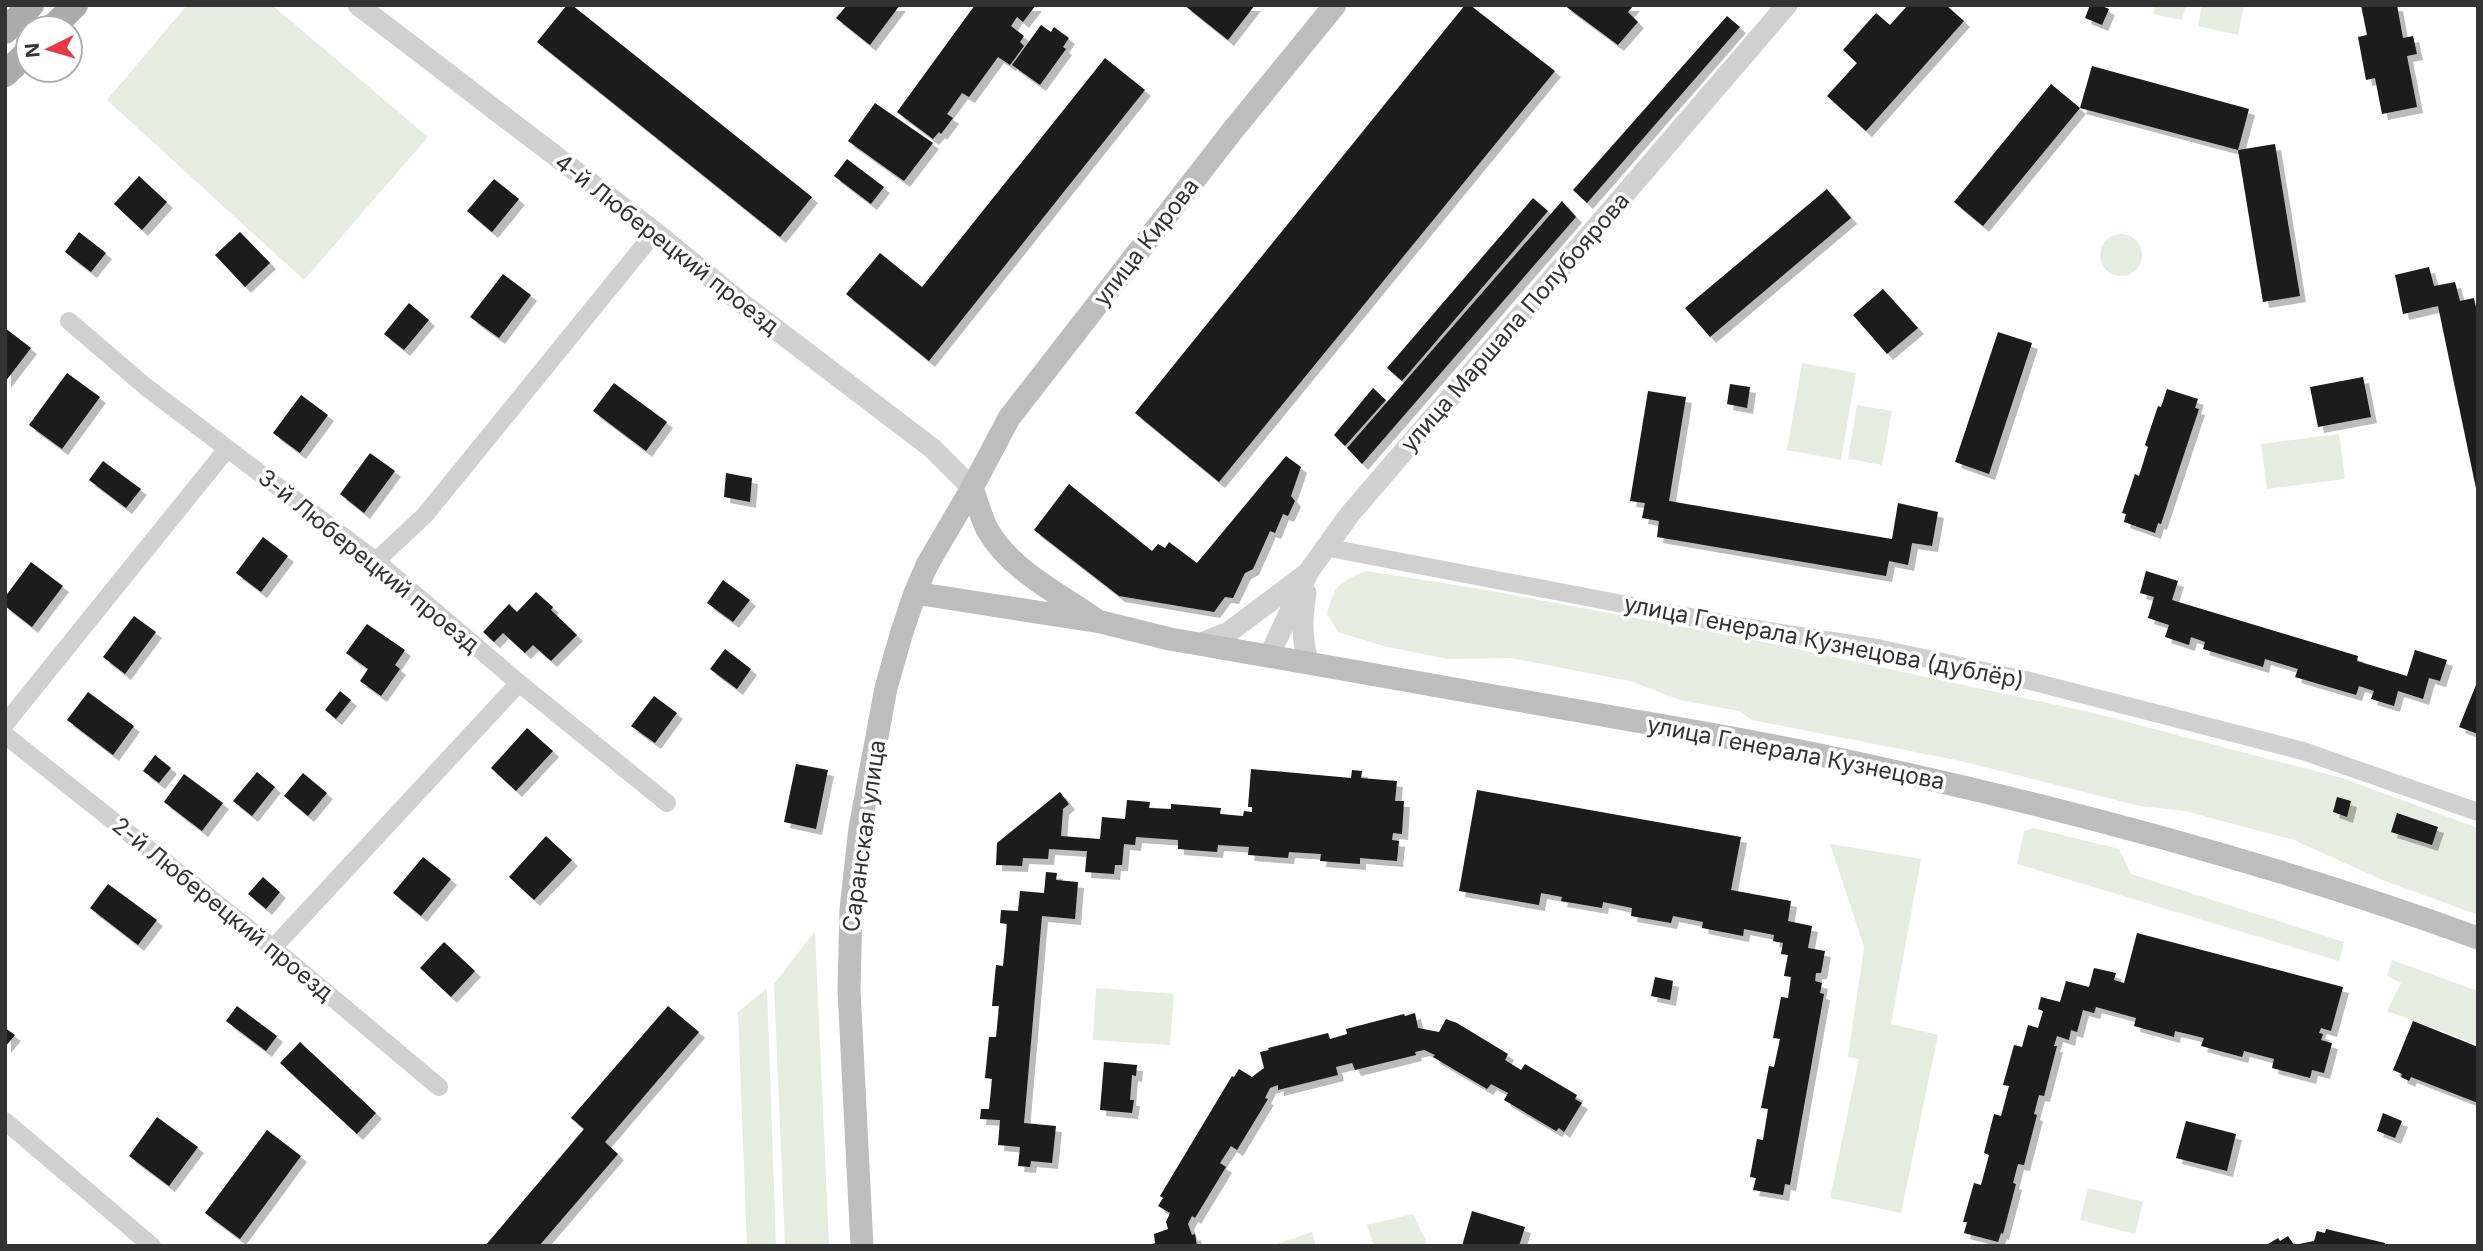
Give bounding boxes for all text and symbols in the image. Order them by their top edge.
north arrow [14,14,84,84]
text: N [20,42,45,59]
street label: 4-й Люберецкий проезд [549,148,785,340]
street label: улица Кирова [1087,172,1205,312]
street label: улица Маршала Полубоярова [1395,187,1635,457]
street label: 3-й Люберецкий проезд [253,463,485,659]
street label: улица Генерала Кузнецова (дублёр) [1621,589,2027,695]
street label: улица Генерала Кузнецова [1645,710,1947,796]
street label: Саранская улица [837,738,891,934]
street label: 2-й Люберецкий проезд [107,811,339,1007]

